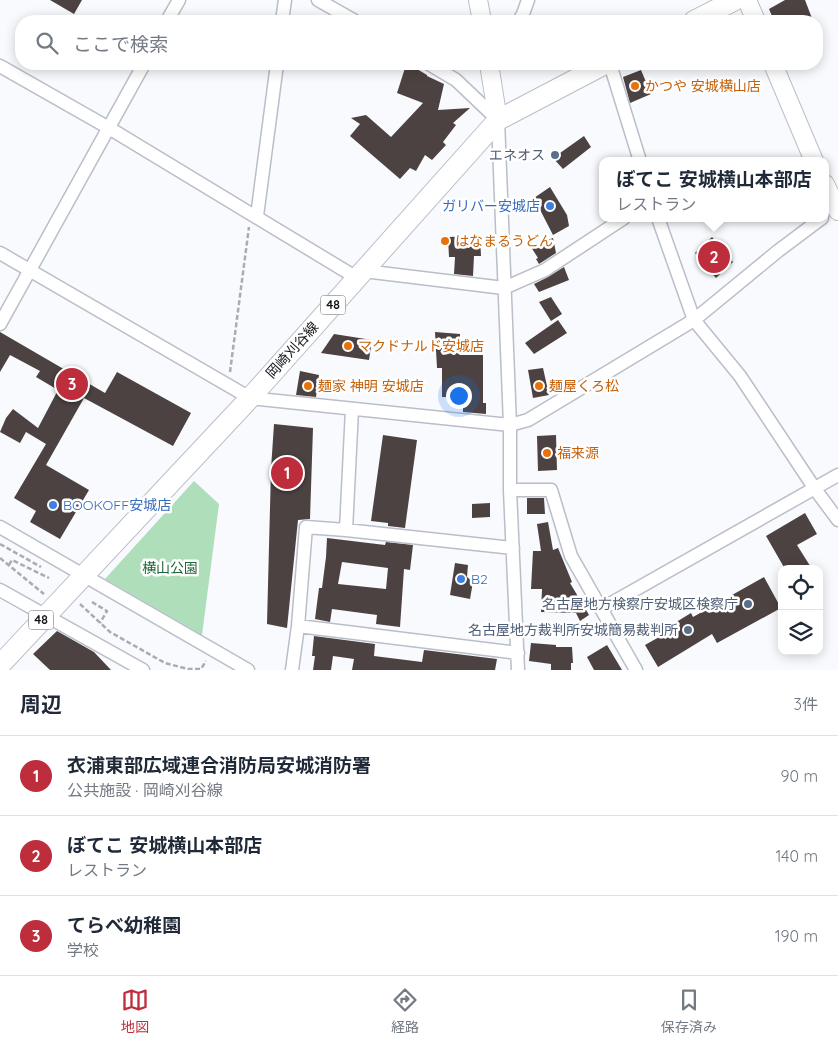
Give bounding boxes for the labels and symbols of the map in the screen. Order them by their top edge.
place label: かつや 安城横山店 [645,77,761,95]
marker: かつや 安城横山店 [629,80,641,92]
place label: エネオス [489,146,545,164]
marker: エネオス [549,149,561,161]
place label: ガリバー安城店 [442,197,540,215]
marker: ガリバー安城店 [544,200,556,212]
place label: はなまるうどん [455,232,553,250]
marker: はなまるうどん [439,235,451,247]
pin: 2 [698,238,730,276]
road number: 48 [320,296,346,314]
street label: 岡崎刈谷線 [262,318,322,382]
place label: マクドナルド安城店 [358,337,484,355]
marker: マクドナルド安城店 [342,340,354,352]
pin: 3 [56,365,88,403]
place label: 麺家 神明 安城店 [318,377,424,395]
place label: 麺屋くろ松 [549,377,619,395]
marker: 麺家 神明 安城店 [302,380,314,392]
marker: 麺屋くろ松 [533,380,545,392]
your location [446,383,472,409]
place label: 福来源 [557,444,599,462]
marker: 福来源 [541,447,553,459]
pin: 1 [271,454,303,492]
place label: BOOKOFF安城店 [63,496,171,514]
marker: BOOKOFF安城店 [47,499,59,511]
park label: 横山公園 [142,559,198,577]
place label: B2 [471,570,488,588]
marker: B2 [455,573,467,585]
place label: 名古屋地方検察庁安城区検察庁 [542,595,738,613]
marker: 名古屋地方検察庁安城区検察庁 [742,598,754,610]
road number: 48 [28,610,54,630]
place label: 名古屋地方裁判所安城簡易裁判所 [468,621,678,639]
marker: 名古屋地方裁判所安城簡易裁判所 [682,624,694,636]

